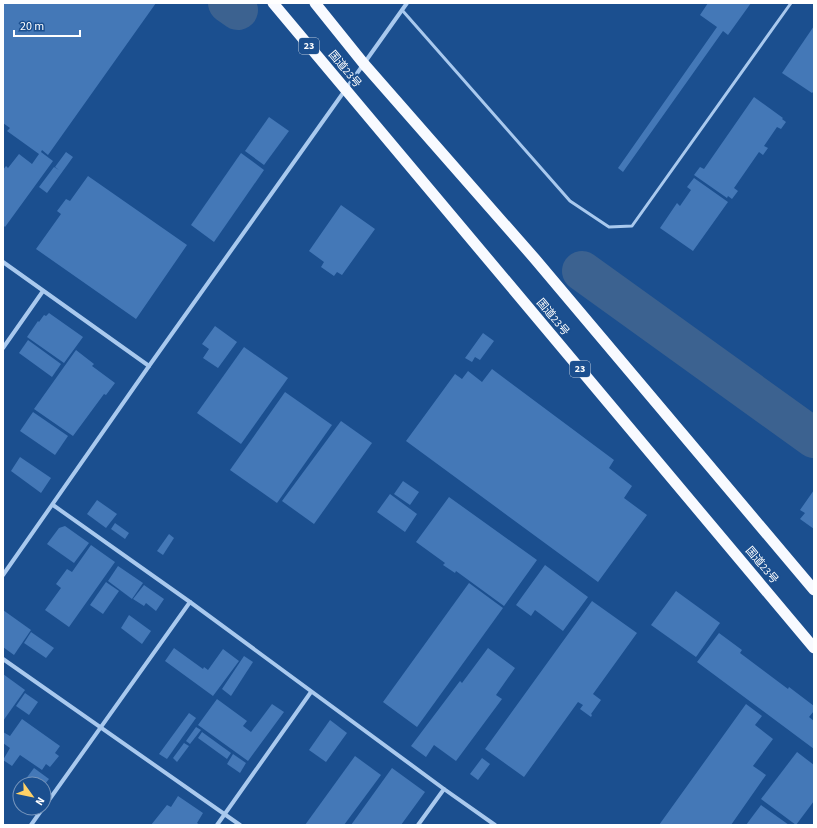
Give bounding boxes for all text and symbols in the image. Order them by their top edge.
scale bar [14,12,80,38]
text: 20 m [20,18,44,35]
road number: 23 [299,38,319,54]
street label: 国道23号 [325,47,365,91]
street label: 国道23号 [533,295,573,339]
road number: 23 [570,361,590,377]
street label: 国道23号 [742,543,782,587]
north arrow [12,776,52,816]
text: N [32,794,48,808]

